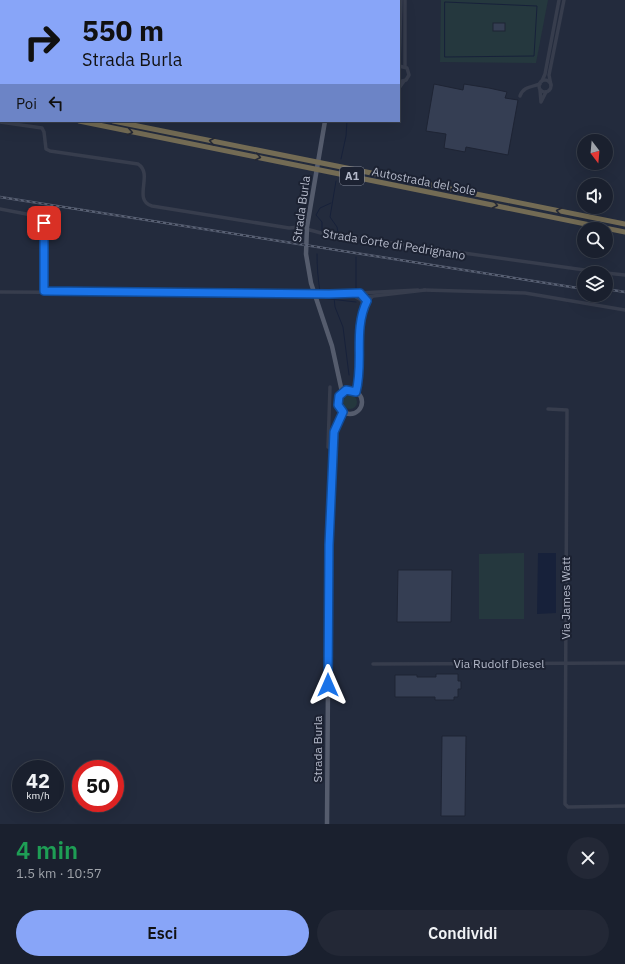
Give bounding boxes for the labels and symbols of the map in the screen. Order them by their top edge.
one-way arrow [127,127,134,135]
north arrow [577,134,613,170]
one-way arrow [209,137,215,146]
one-way arrow [255,153,261,161]
street label: Autostrada del Sole [371,164,478,199]
road number: A1 [340,167,364,185]
street label: Strada Burla [289,174,313,243]
one-way arrow [492,201,498,209]
pin [27,206,61,240]
one-way arrow [556,207,562,216]
street label: Strada Corte di Pedrignano [322,225,467,263]
street label: Via James Watt [558,556,573,640]
street label: Via Rudolf Diesel [453,656,545,671]
position arrow [307,664,349,706]
street label: Strada Burla [310,715,325,782]
speed limit sign: 50 [72,760,124,812]

